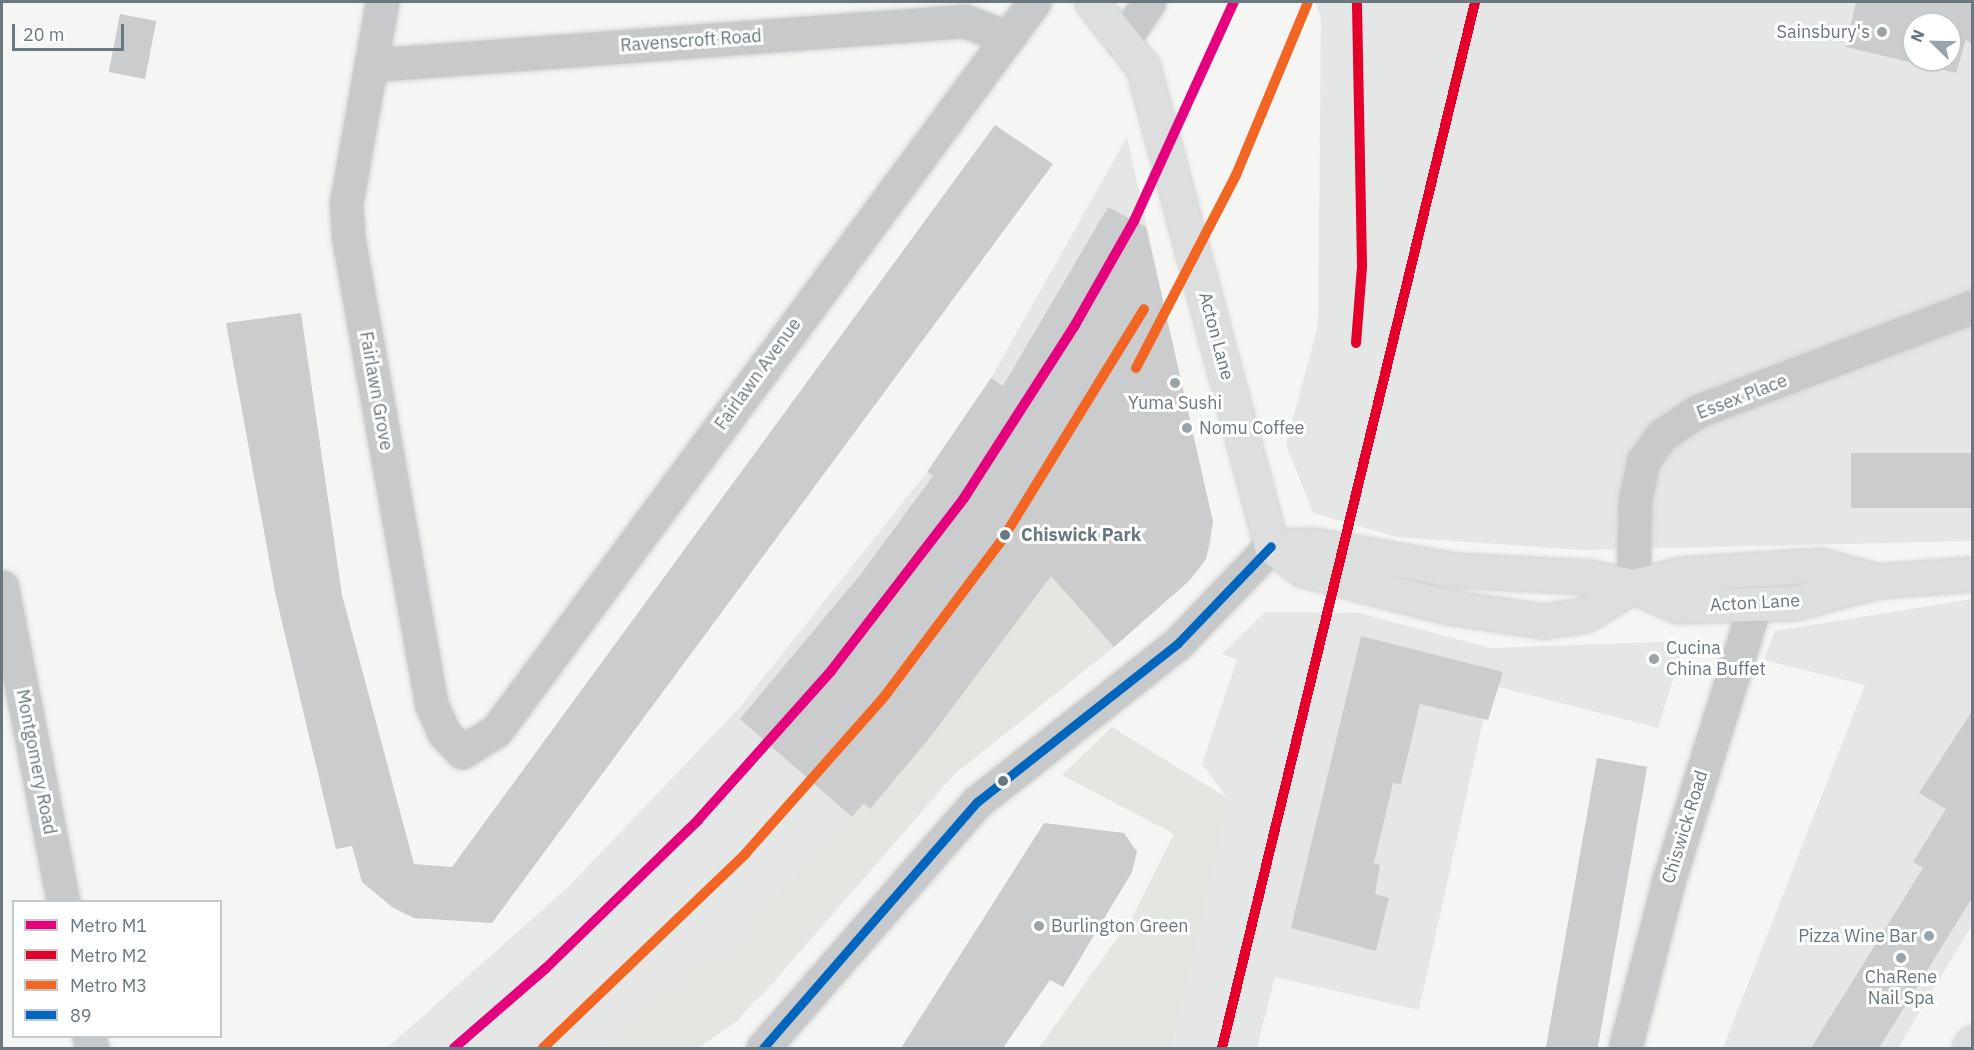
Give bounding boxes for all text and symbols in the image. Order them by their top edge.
scale bar [15,12,128,50]
north arrow [1902,12,1962,72]
place label: Sainsbury's [1777,21,1870,43]
text: 20 m [23,23,65,46]
street label: Ravenscroft Road [620,25,762,57]
marker: Sainsbury's [1875,25,1889,39]
text: N [1906,27,1929,45]
street label: Acton Lane [1194,290,1238,382]
street label: Fairlawn Avenue [710,314,806,434]
street label: Fairlawn Grove [355,330,397,452]
street label: Essex Place [1694,370,1790,424]
marker: Yuma Sushi [1168,376,1182,390]
place label: Yuma Sushi [1128,392,1222,414]
place label: Nomu Coffee [1199,417,1304,439]
marker: Nomu Coffee [1180,421,1194,435]
marker: Chiswick Park [994,524,1016,546]
place label: Chiswick Park [1021,524,1141,546]
street label: Acton Lane [1709,590,1801,616]
place label: Cucina China Buffet [1666,638,1766,680]
marker: Cucina China Buffet [1647,652,1661,666]
street label: Montgomery Road [11,688,61,836]
street label: Chiswick Road [1658,768,1712,886]
unlabelled marker [997,775,1009,787]
legend [12,900,222,1038]
text: Metro M1 [70,914,147,937]
place label: Burlington Green [1051,915,1189,937]
marker: Burlington Green [1032,919,1046,933]
place label: Pizza Wine Bar [1798,925,1917,947]
marker: Pizza Wine Bar [1922,929,1936,943]
text: Metro M2 [70,944,147,967]
marker: ChaRene Nail Spa [1894,951,1908,965]
place label: ChaRene Nail Spa [1865,967,1937,1010]
text: Metro M3 [70,974,147,997]
text: 89 [70,1004,92,1027]

